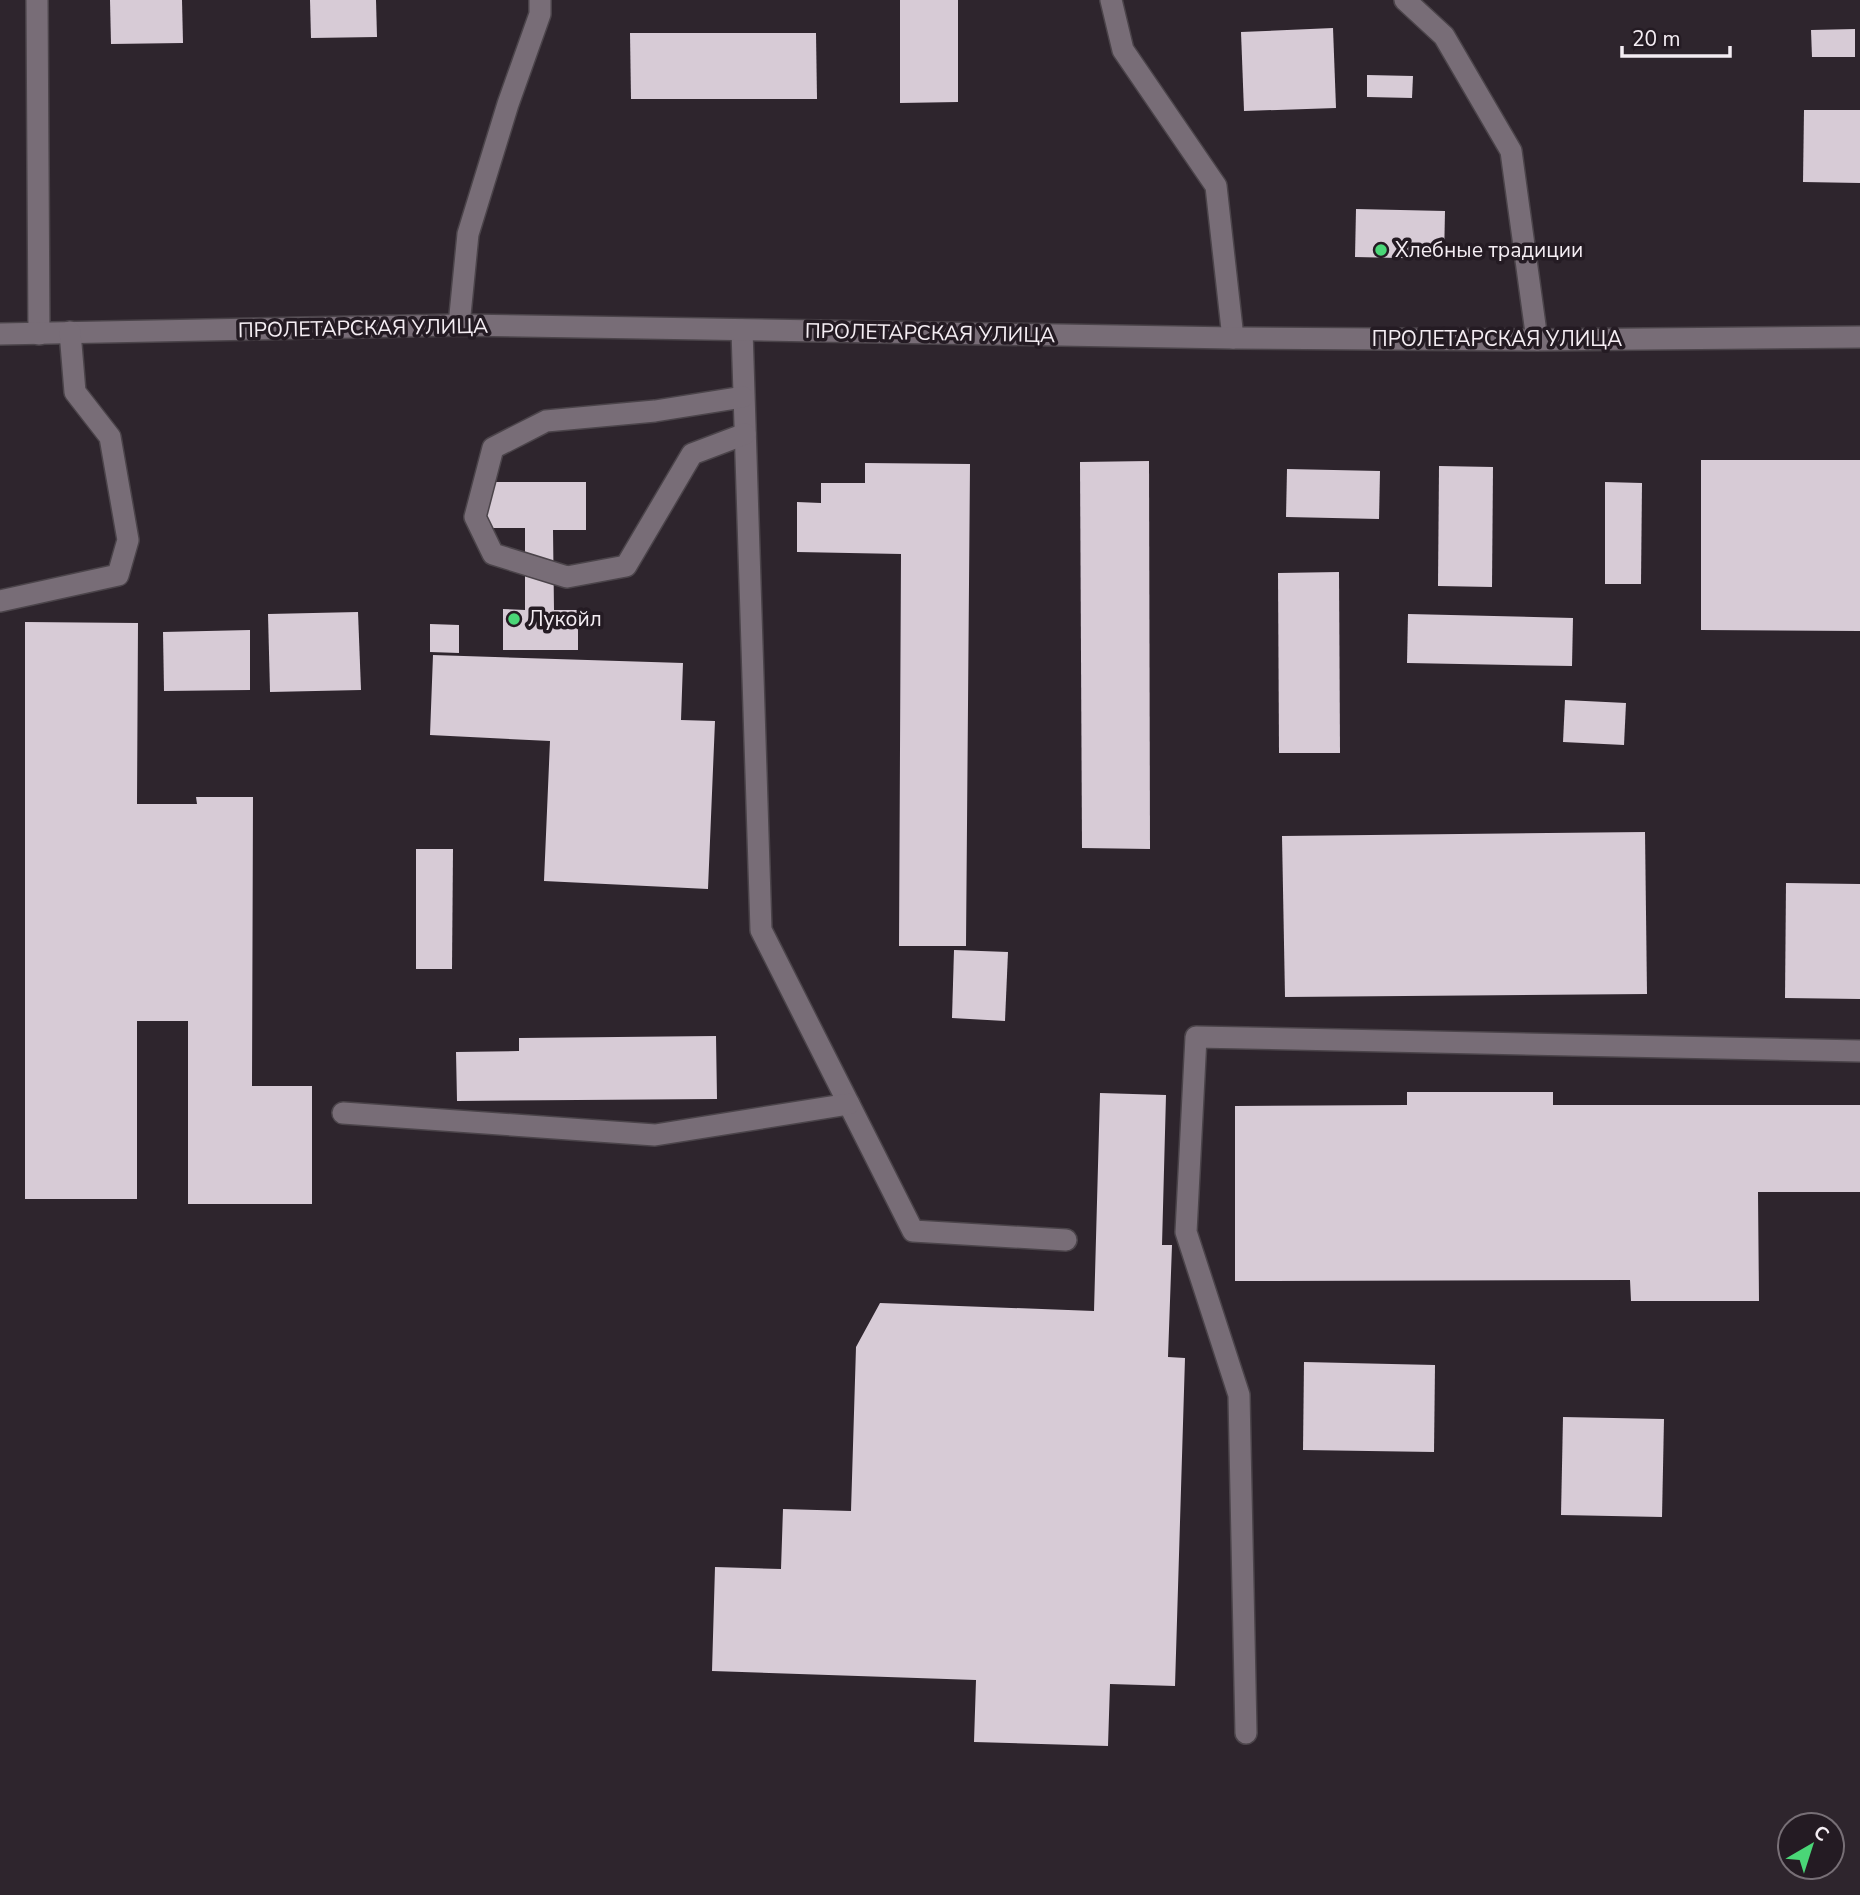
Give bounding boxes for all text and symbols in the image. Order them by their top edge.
scale bar [1622,14,1730,58]
text: 20 m [1632,25,1681,53]
place label: Хлебные традиции [1395,236,1583,264]
marker: Хлебные традиции [1373,242,1389,258]
street label: ПРОЛЕТАРСКАЯ УЛИЦА [238,312,488,344]
street label: ПРОЛЕТАРСКАЯ УЛИЦА [805,317,1055,349]
street label: ПРОЛЕТАРСКАЯ УЛИЦА [1372,325,1622,353]
place label: Лукойл [528,605,602,633]
marker: Лукойл [506,611,522,627]
north arrow [1776,1811,1846,1881]
text: С [1808,1819,1834,1848]

